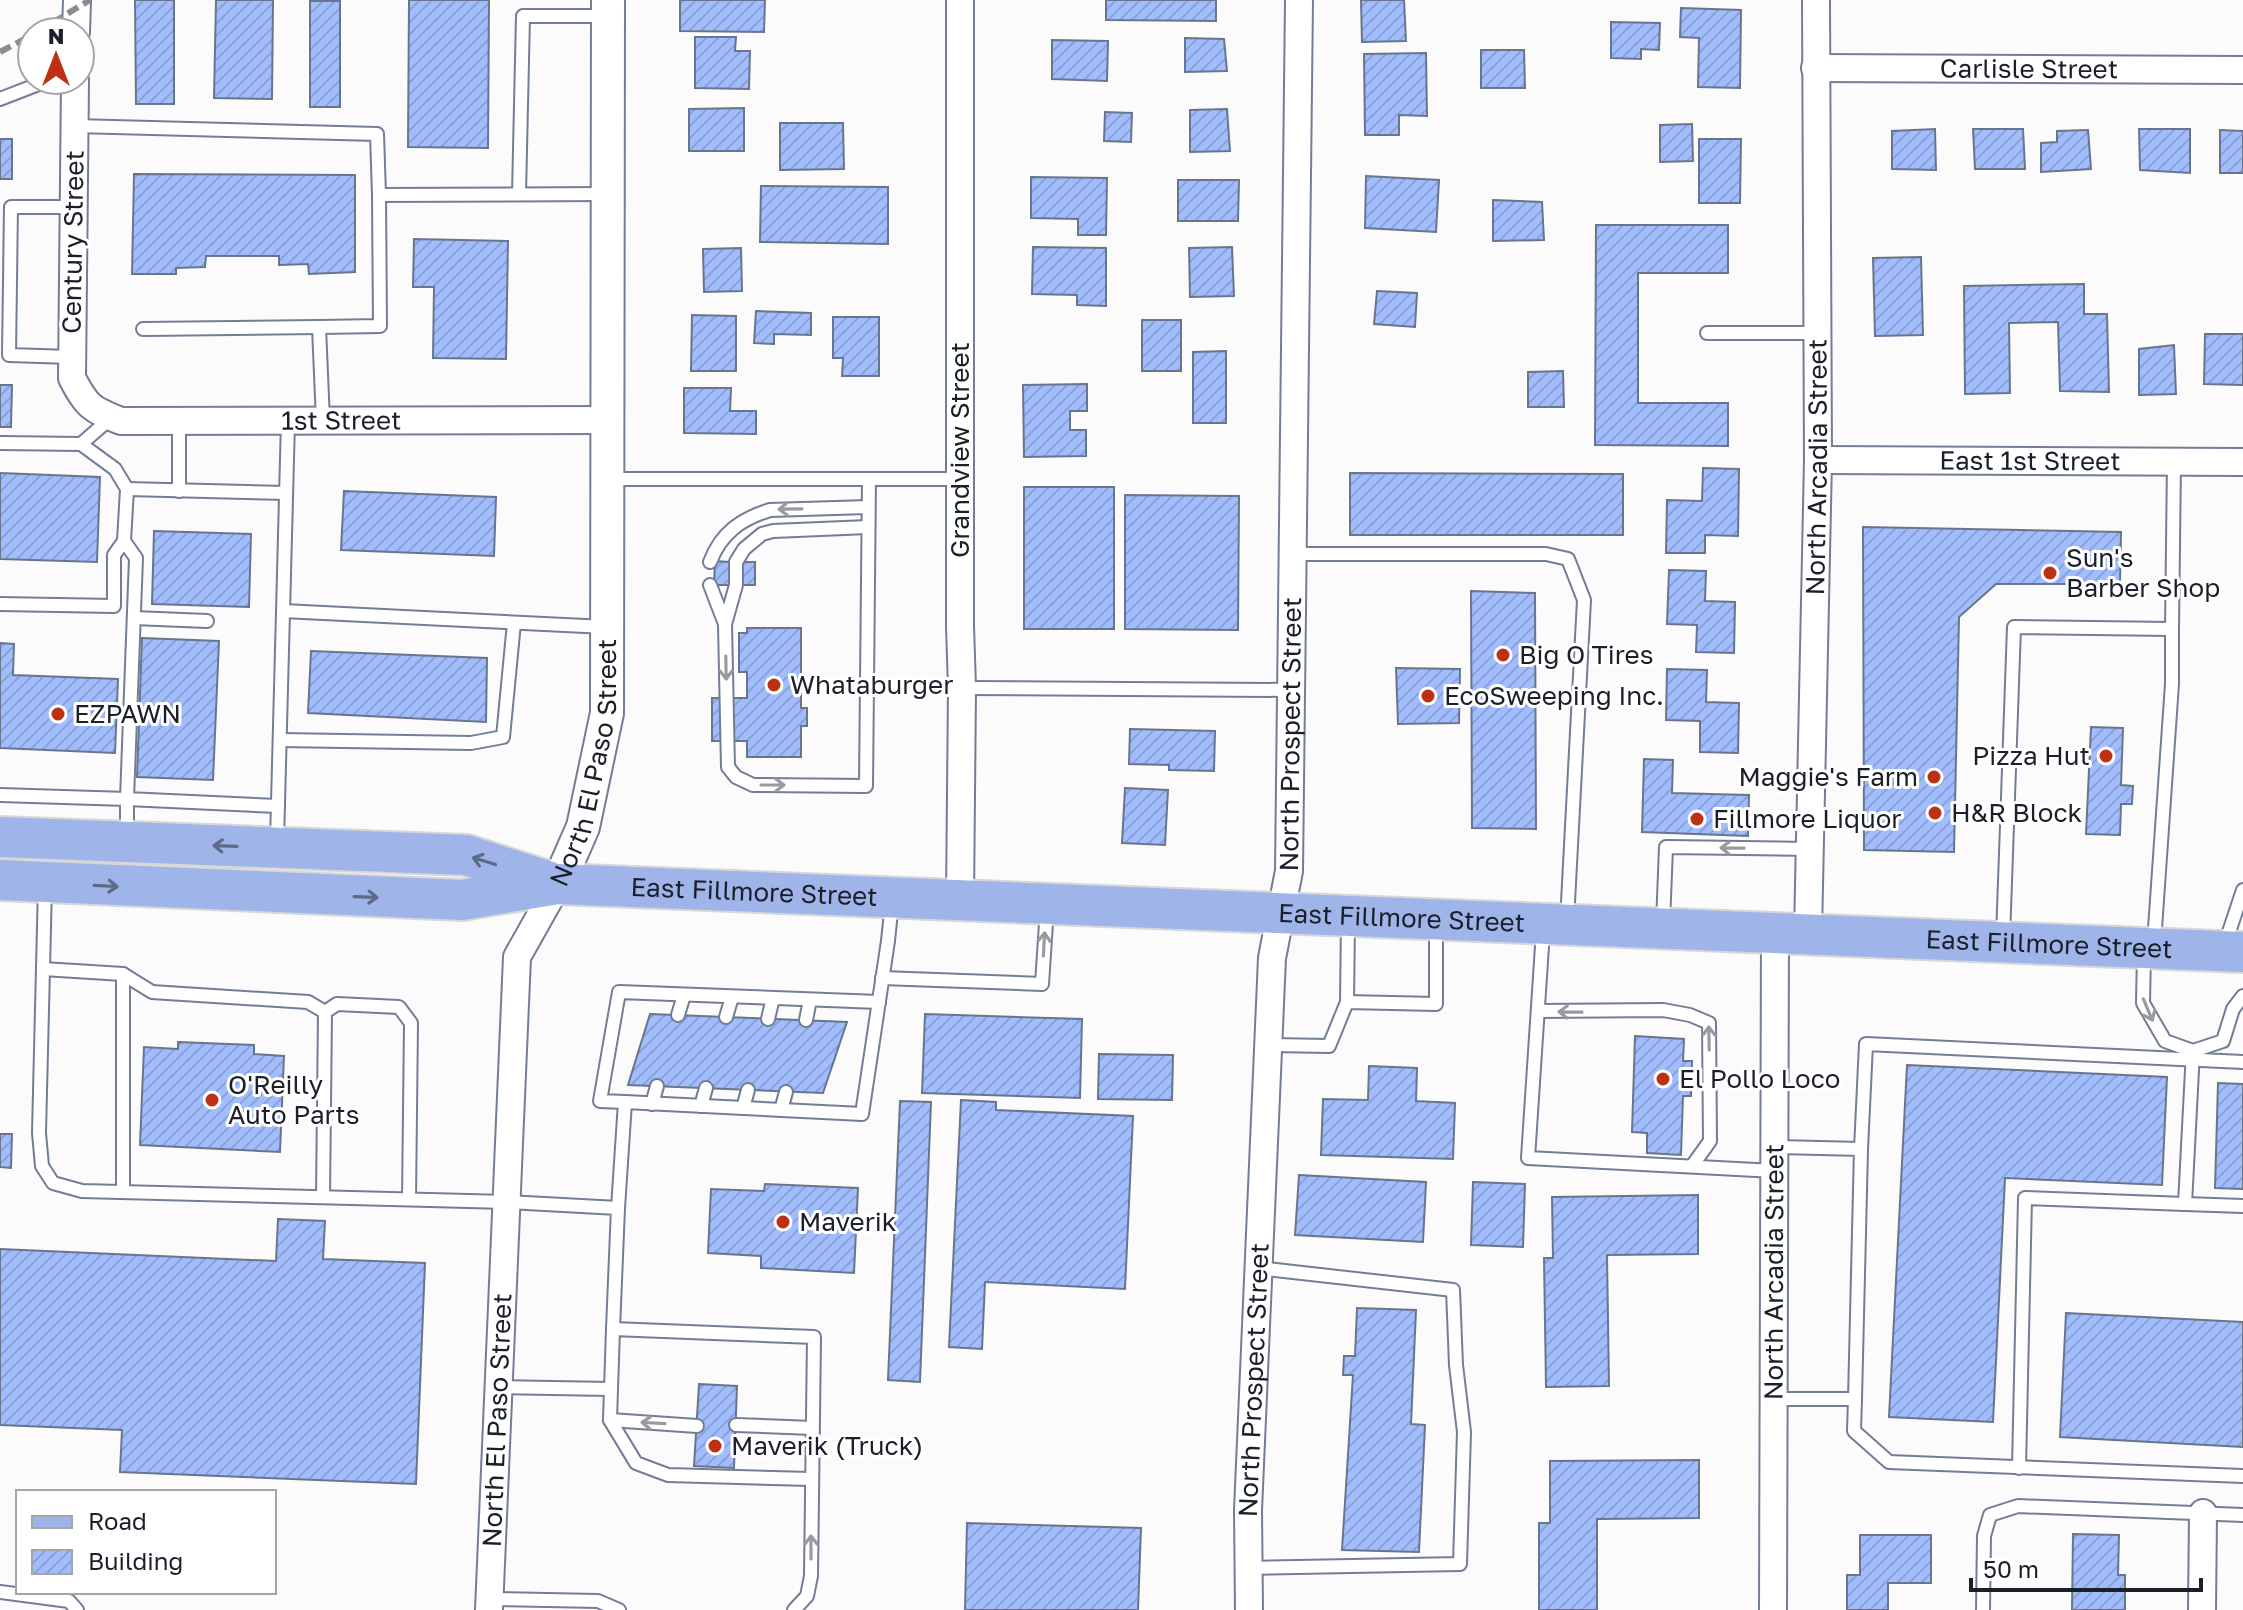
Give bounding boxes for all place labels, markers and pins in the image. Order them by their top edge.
place label: Sun's Barber Shop [2066,542,2220,603]
marker: Sun's Barber Shop [2041,564,2059,582]
place label: Big O Tires [1519,639,1653,670]
marker: Big O Tires [1494,646,1512,664]
place label: Whataburger [790,669,953,700]
marker: Whataburger [765,676,783,694]
place label: EcoSweeping Inc. [1444,680,1664,711]
marker: EcoSweeping Inc. [1419,687,1437,705]
place label: EZPAWN [74,698,181,729]
marker: EZPAWN [49,705,67,723]
place label: Pizza Hut [1972,740,2090,771]
marker: Pizza Hut [2097,747,2115,765]
place label: Maggie's Farm [1738,761,1918,792]
marker: Maggie's Farm [1925,768,1943,786]
place label: H&R Block [1951,797,2083,828]
place label: Fillmore Liquor [1713,803,1901,834]
marker: H&R Block [1926,804,1944,822]
marker: Fillmore Liquor [1688,810,1706,828]
place label: El Pollo Loco [1679,1063,1840,1094]
place label: O'Reilly Auto Parts [228,1069,359,1130]
marker: El Pollo Loco [1654,1070,1672,1088]
marker: O'Reilly Auto Parts [203,1091,221,1109]
place label: Maverik [799,1206,897,1237]
marker: Maverik [774,1213,792,1231]
place label: Maverik (Truck) [731,1430,923,1461]
marker: Maverik (Truck) [706,1437,724,1455]

